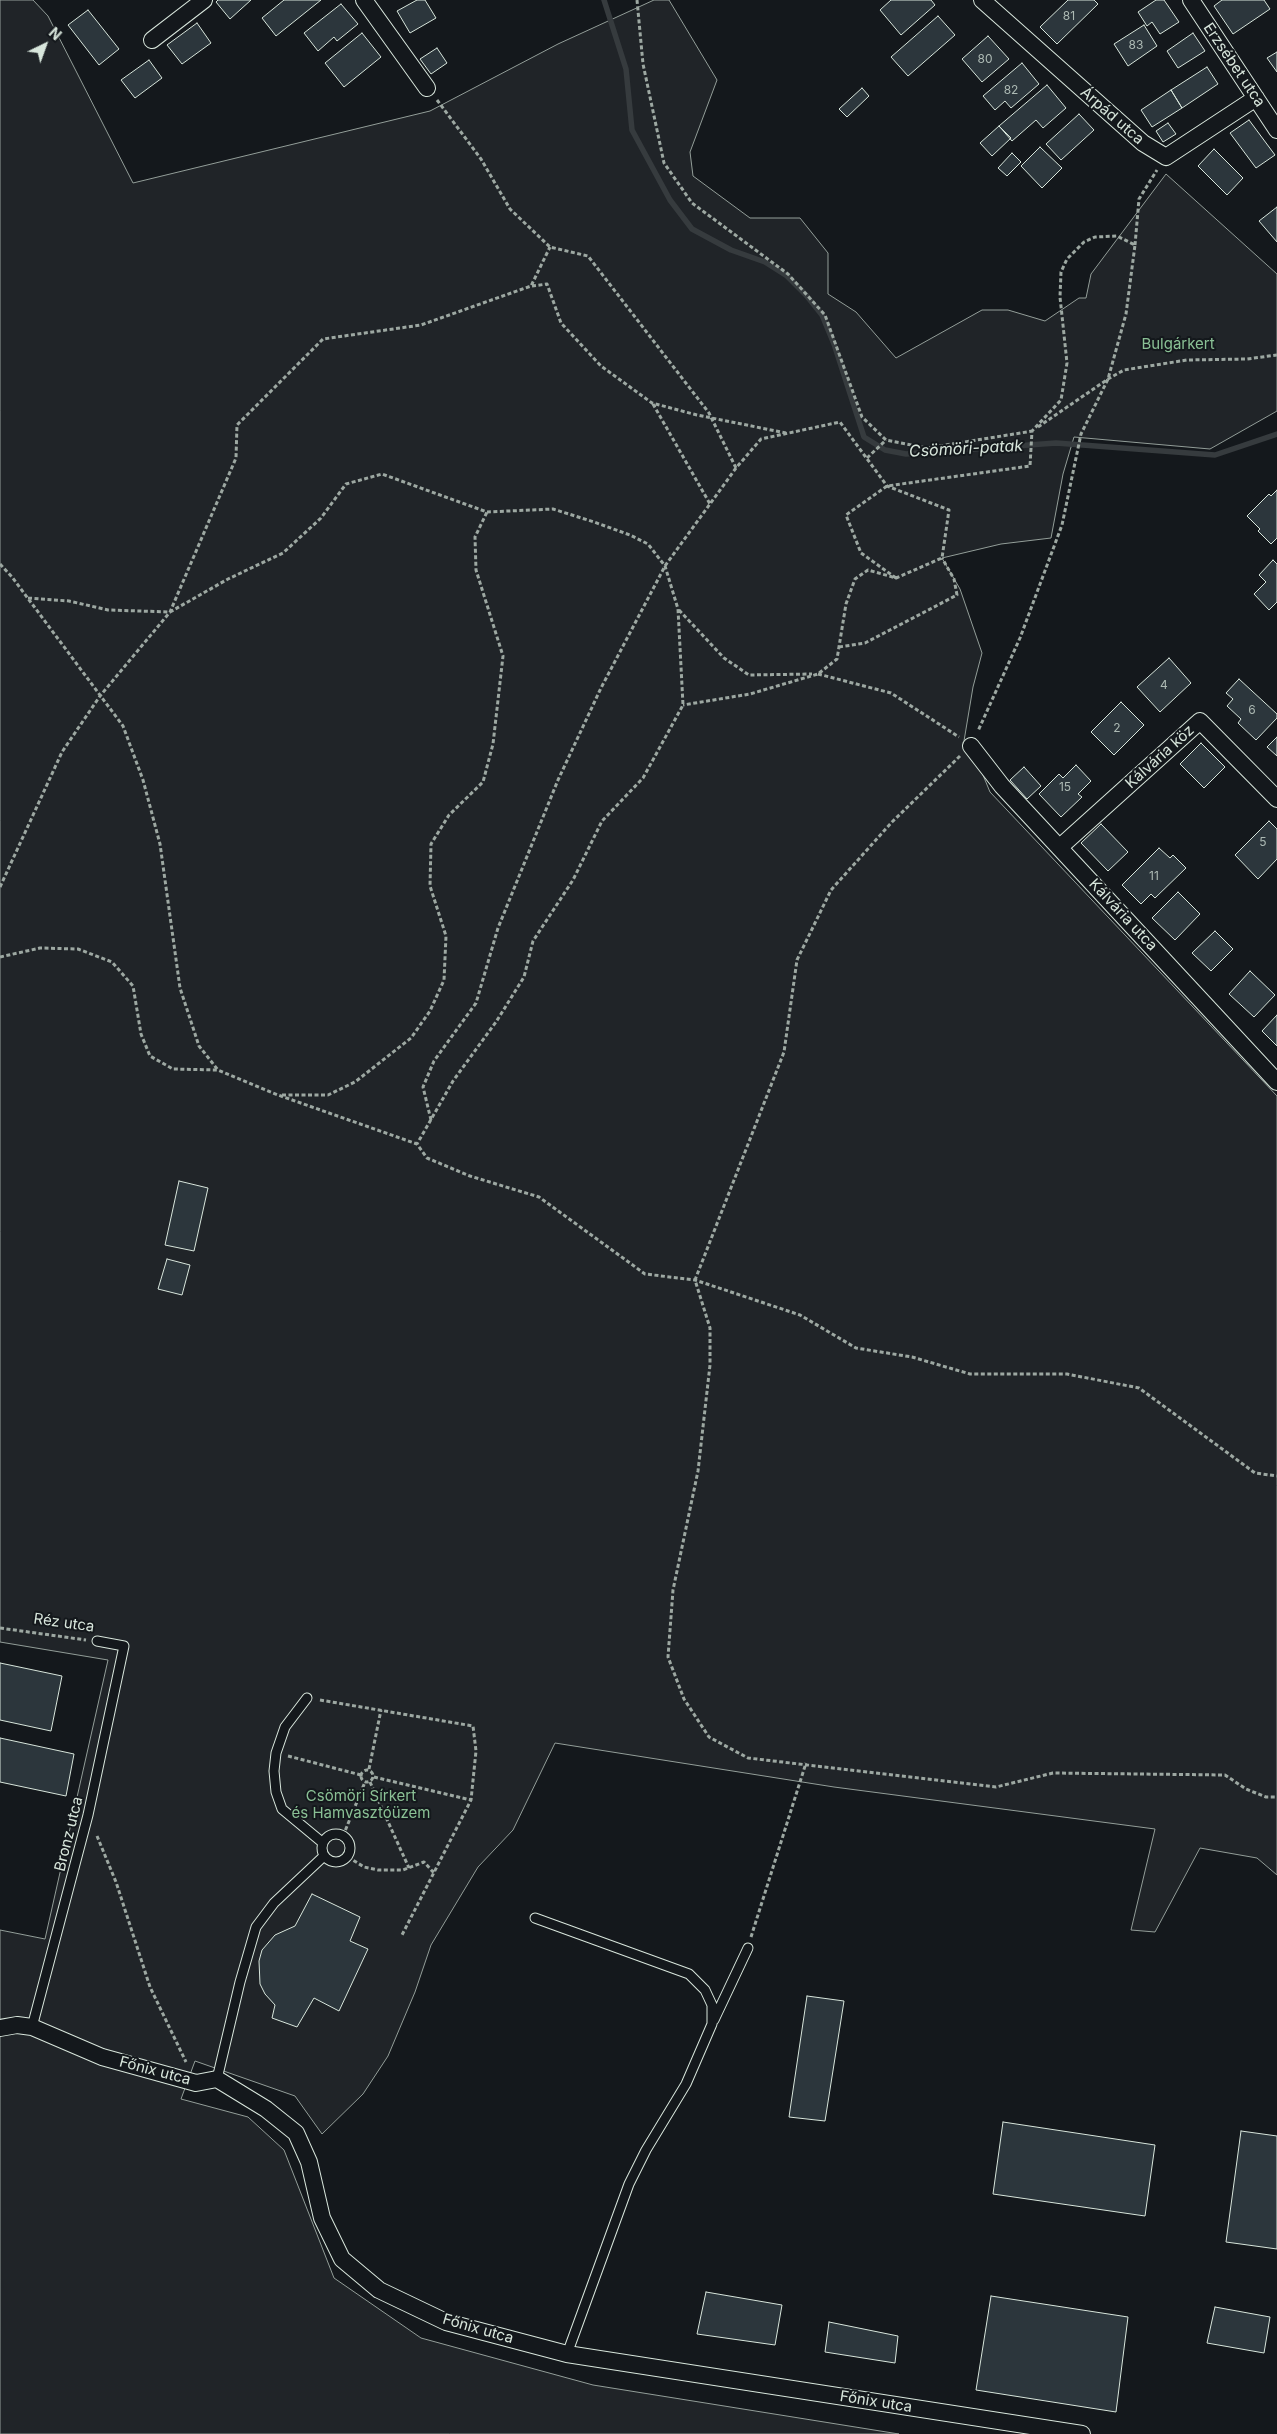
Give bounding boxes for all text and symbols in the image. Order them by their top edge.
house number: 81 [1063,9,1075,23]
north arrow [20,20,70,70]
street label: Erzsébet utca [1199,20,1269,110]
text: N [46,24,65,43]
house number: 83 [1129,38,1143,52]
house number: 80 [978,52,992,66]
house number: 82 [1004,83,1018,97]
street label: Árpád utca [1077,84,1147,148]
park label: Bulgárkert [1141,335,1215,353]
water label: Csömöri-patak [908,436,1024,462]
house number: 4 [1160,678,1168,692]
house number: 6 [1248,703,1256,717]
house number: 2 [1113,721,1121,735]
street label: Kálvária köz [1122,722,1198,792]
house number: 15 [1059,780,1071,794]
house number: 5 [1259,835,1267,849]
house number: 11 [1149,869,1159,883]
street label: Kálvária utca [1085,875,1161,955]
street label: Réz utca [32,1610,96,1636]
park label: Csömöri Sírkert és Hamvasztóüzem [292,1787,430,1822]
street label: Bronz utca [51,1795,87,1873]
street label: Főnix utca [117,2053,193,2089]
street label: Főnix utca [440,2310,516,2348]
street label: Főnix utca [839,2387,913,2417]

